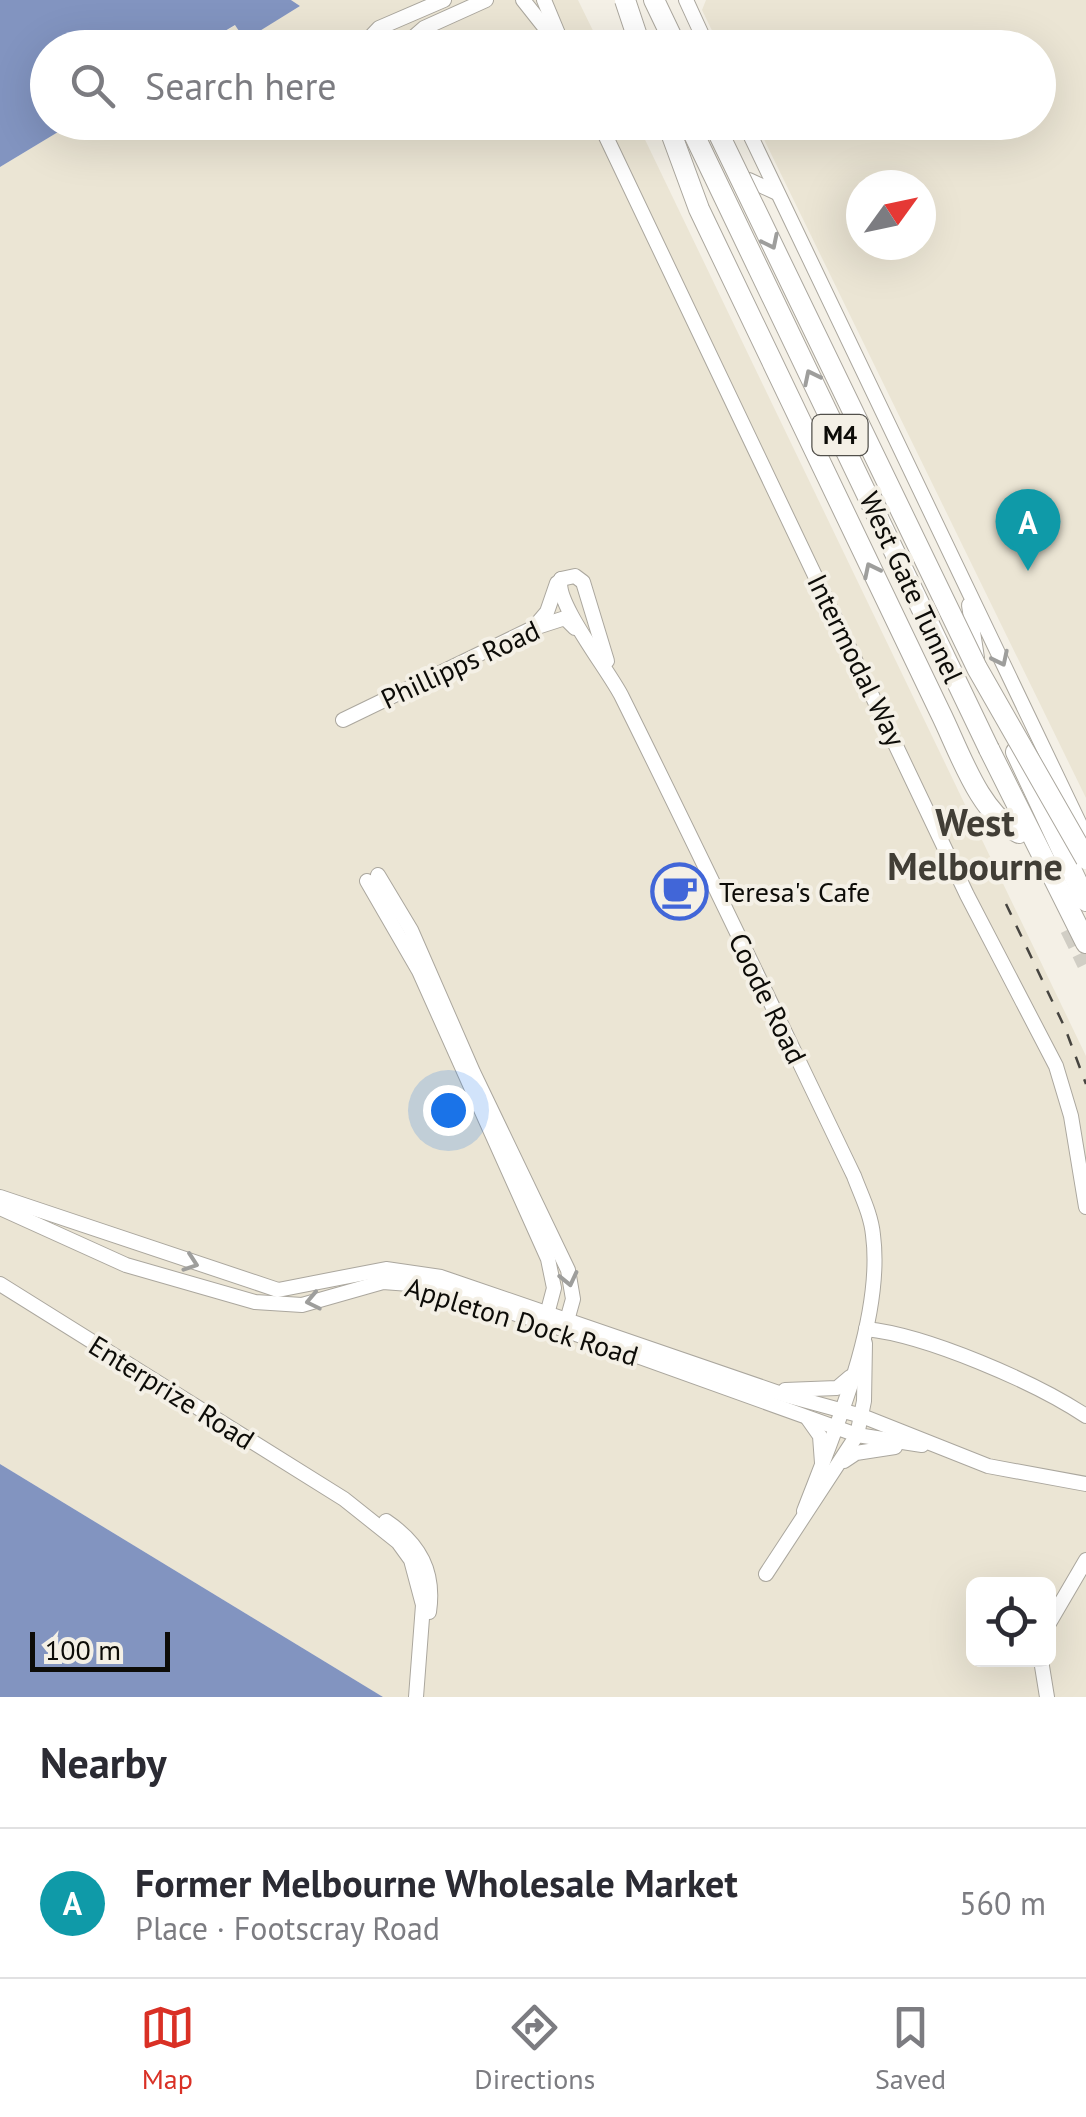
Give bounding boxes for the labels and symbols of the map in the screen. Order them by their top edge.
north arrow [846,170,936,260]
one-way arrow [758,232,778,250]
one-way arrow [804,370,824,388]
road number: M4 [812,415,868,455]
street label: West Gate Tunnel [852,485,972,689]
pin: A [996,488,1060,571]
one-way arrow [863,562,883,580]
street label: Intermodal Way [799,568,915,752]
street label: Phillipps Road [375,611,545,717]
one-way arrow [988,649,1008,667]
district label: West Melbourne [887,797,1063,890]
cafe icon: Teresa's Cafe [650,861,710,921]
place label: Teresa's Cafe [719,873,870,910]
street label: Coode Road [720,926,816,1070]
your location [423,1085,474,1136]
one-way arrow [182,1252,199,1272]
street label: Appleton Dock Road [401,1268,643,1374]
one-way arrow [557,1270,578,1287]
one-way arrow [305,1290,322,1311]
street label: Enterprize Road [82,1326,262,1458]
scale bar [30,1627,170,1672]

